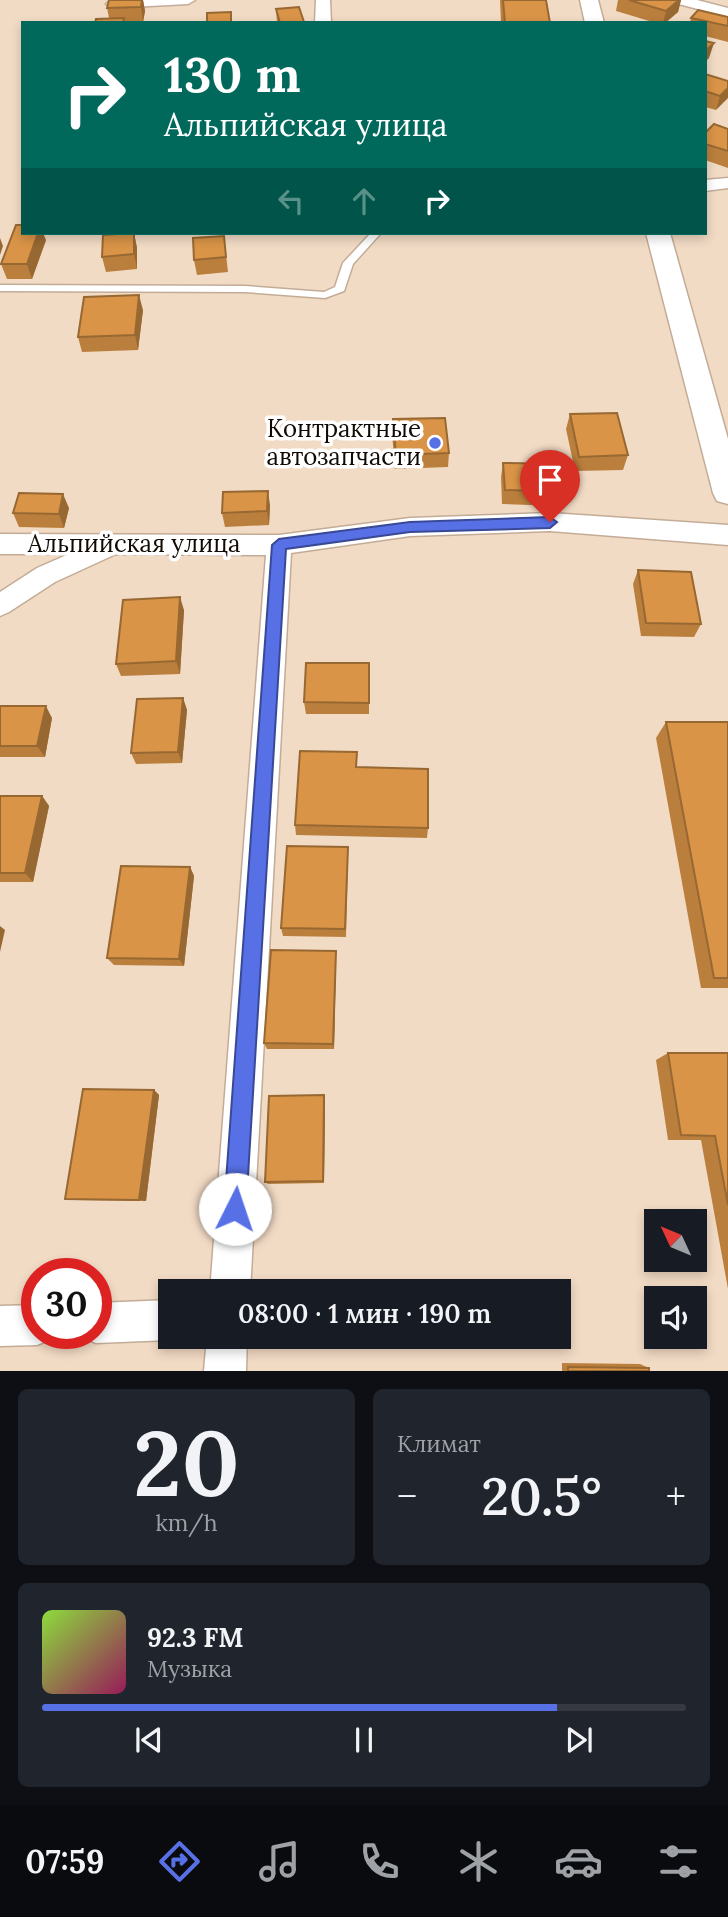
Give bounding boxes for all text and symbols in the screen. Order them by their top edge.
text: 130 m [164,43,300,105]
icon: right [49,49,140,140]
text: Альпийская улица [164,104,448,145]
icon: left [272,182,310,220]
icon: ahead [345,182,383,220]
icon: right [418,182,456,220]
place label: Контрактные автозапчасти [267,413,421,472]
marker: Контрактные автозапчасти [427,435,443,451]
pin [520,450,580,522]
icon: arrive [531,461,569,499]
street label: Альпийская улица [27,528,240,559]
position arrow [198,1172,272,1246]
north arrow [644,1209,707,1272]
map controls [644,1209,707,1349]
speed limit sign: 30 [21,1258,112,1349]
button: sound [644,1286,707,1349]
text: 08:00 · 1 мин · 190 m [238,1297,491,1330]
text: 20 [133,1404,240,1521]
text: Климат [397,1429,481,1458]
text: 20.5° [481,1463,602,1529]
text: − [397,1472,417,1520]
text: + [666,1472,686,1520]
text: km/h [155,1508,218,1537]
text: 92.3 FM [147,1621,243,1654]
text: Музыка [147,1654,232,1683]
icon: previous [130,1721,168,1759]
icon: pause [345,1721,383,1759]
icon: next [560,1721,598,1759]
icon: directions [155,1837,204,1886]
icon: music [255,1837,304,1886]
icon: phone [355,1837,404,1886]
icon: climate [454,1837,503,1886]
icon: car [554,1837,603,1886]
icon: filters [654,1837,703,1886]
text: 07:59 [25,1841,104,1882]

